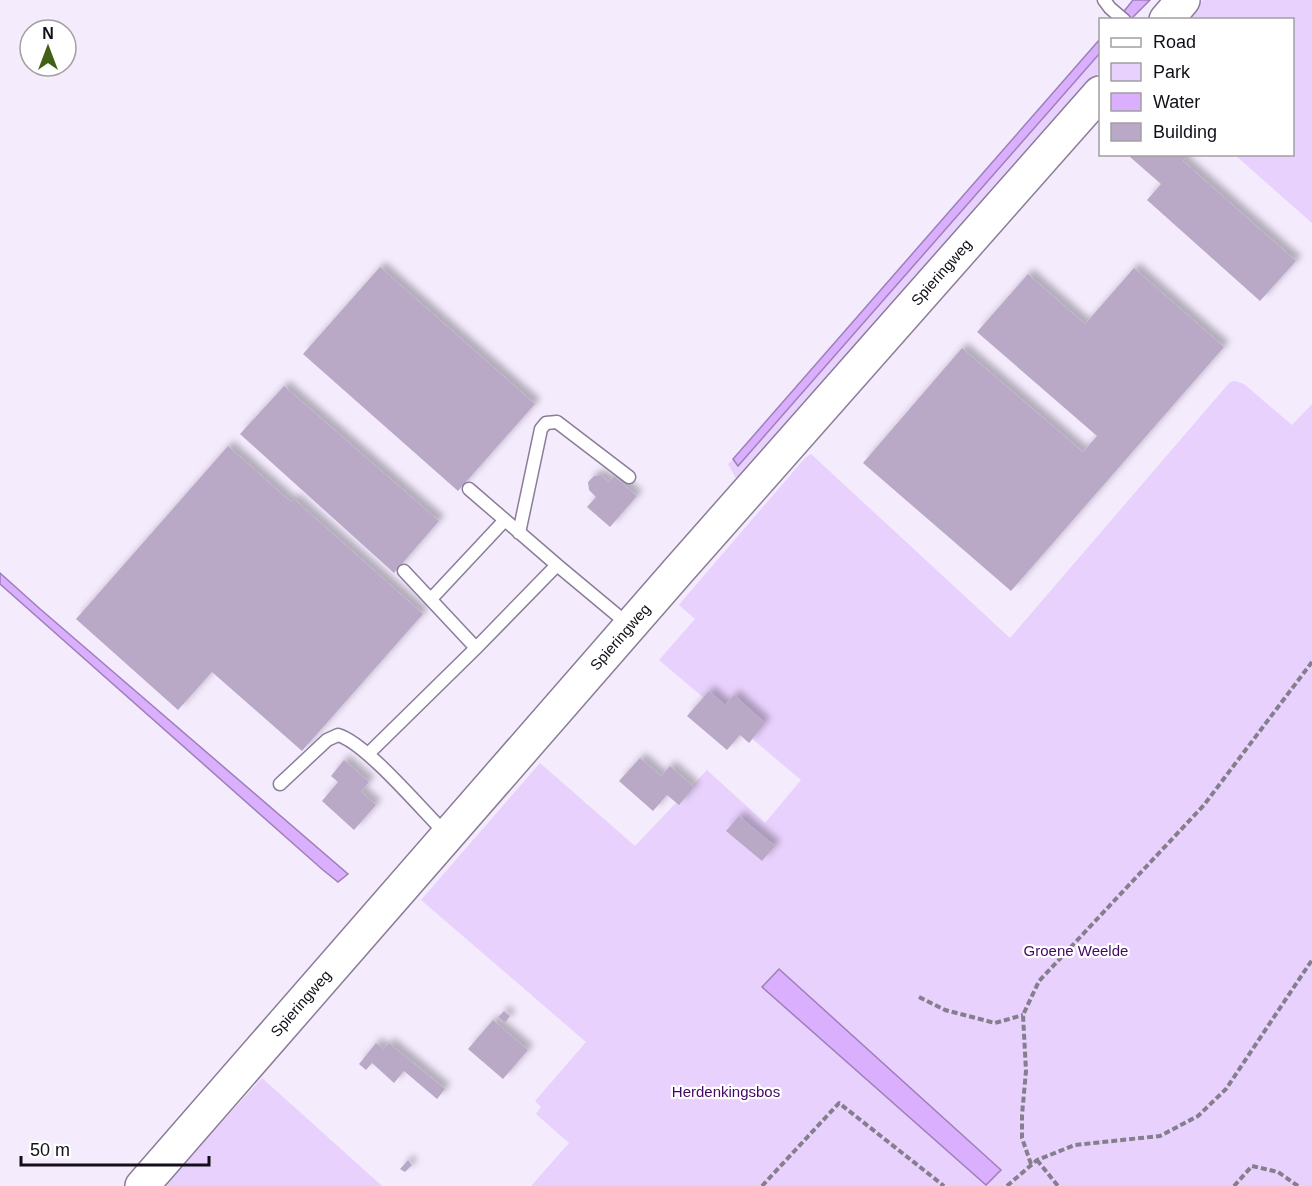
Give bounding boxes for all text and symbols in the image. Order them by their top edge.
north arrow [18,18,78,78]
legend [1099,18,1294,156]
text: N [42,25,54,42]
text: Road [1153,32,1196,52]
text: Park [1153,62,1191,82]
text: Water [1153,92,1200,112]
text: Building [1153,122,1217,142]
street label: Spieringweg [907,236,975,309]
street label: Spieringweg [586,600,653,674]
park label: Groene Weelde [1024,942,1128,959]
street label: Spieringweg [267,967,334,1040]
park label: Herdenkingsbos [672,1083,780,1100]
scale bar [21,1129,208,1167]
text: 50 m [30,1140,70,1160]

